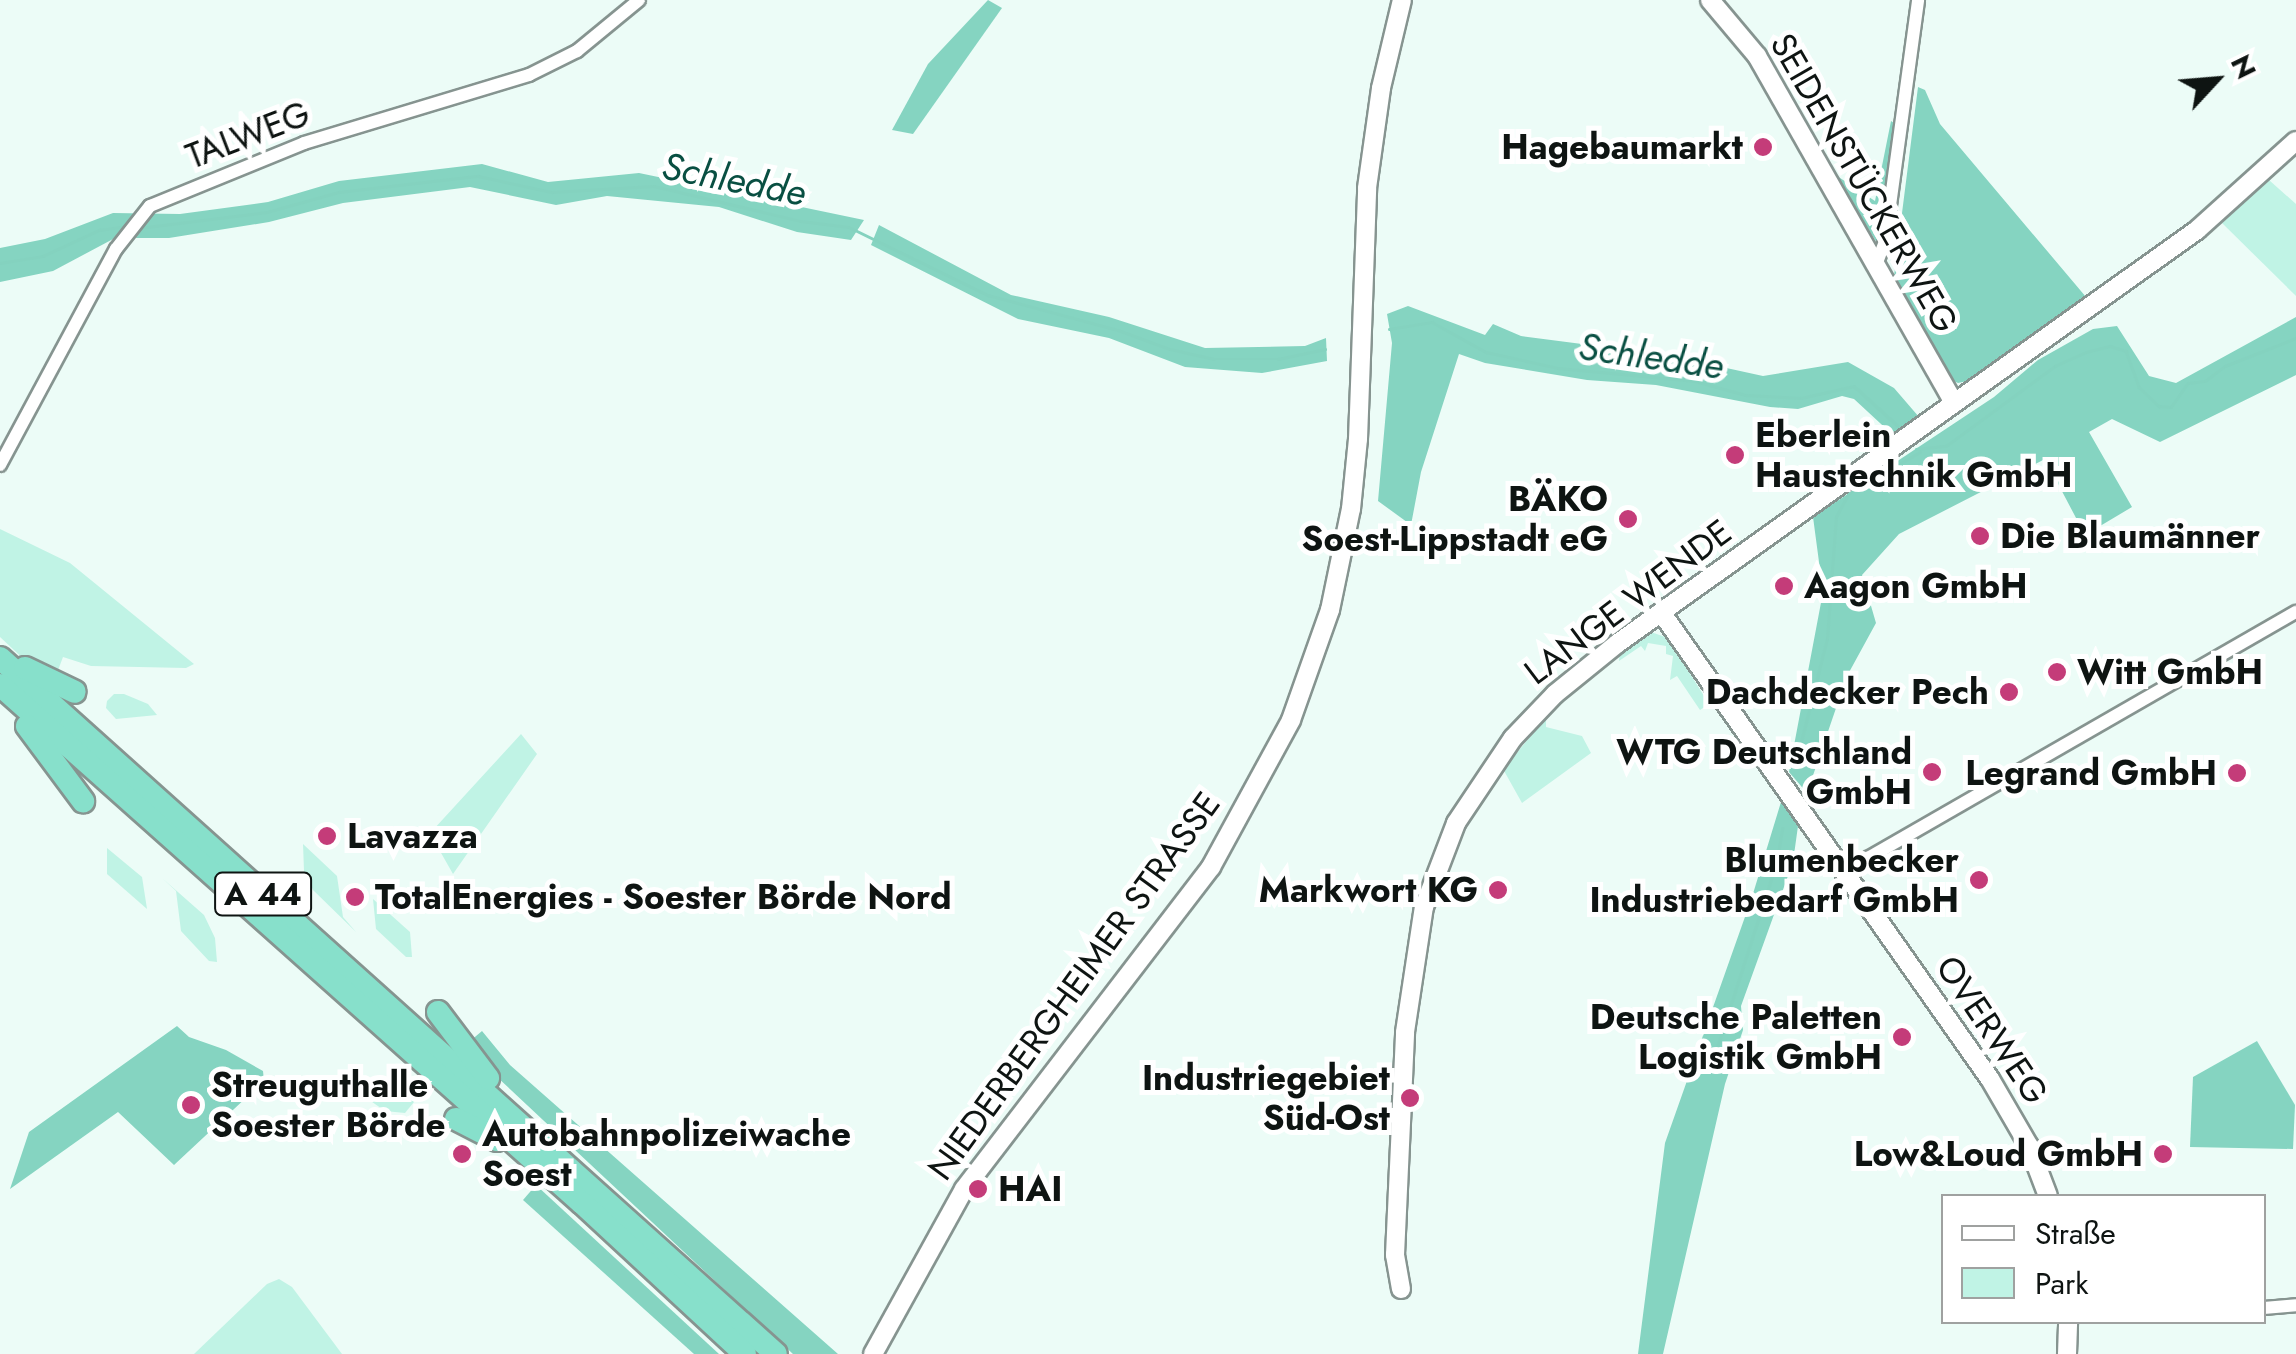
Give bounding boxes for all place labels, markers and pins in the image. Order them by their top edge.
place label: Hagebaumarkt [1501,126,1743,168]
marker: Hagebaumarkt [1752,136,1774,158]
place label: Eberlein Haustechnik GmbH [1755,414,2073,496]
marker: Eberlein Haustechnik GmbH [1724,444,1746,466]
place label: BÄKO Soest-Lippstadt eG [1302,478,1608,560]
marker: BÄKO Soest-Lippstadt eG [1617,508,1639,530]
place label: Die Blaumänner [2000,515,2260,557]
marker: Die Blaumänner [1969,525,1991,547]
place label: Aagon GmbH [1804,565,2028,607]
marker: Aagon GmbH [1773,575,1795,597]
place label: Witt GmbH [2077,651,2263,693]
marker: Witt GmbH [2046,661,2068,683]
place label: Dachdecker Pech [1706,671,1989,713]
marker: Dachdecker Pech [1998,681,2020,703]
place label: WTG Deutschland GmbH [1616,731,1912,813]
place label: Legrand GmbH [1965,752,2217,794]
marker: WTG Deutschland GmbH [1921,761,1943,783]
marker: Legrand GmbH [2226,762,2248,784]
place label: Lavazza [347,815,478,857]
marker: Lavazza [316,825,338,847]
place label: Blumenbecker Industriebedarf GmbH [1589,839,1959,921]
place label: Markwort KG [1259,869,1478,911]
marker: Blumenbecker Industriebedarf GmbH [1968,869,1990,891]
place label: TotalEnergies - Soester Börde Nord [375,876,952,918]
marker: Markwort KG [1487,879,1509,901]
marker: TotalEnergies - Soester Börde Nord [344,886,366,908]
place label: Deutsche Paletten Logistik GmbH [1590,996,1882,1078]
marker: Deutsche Paletten Logistik GmbH [1891,1026,1913,1048]
place label: Industriegebiet Süd-Ost [1142,1057,1390,1139]
place label: Streuguthalle Soester Börde [211,1064,446,1146]
marker: Industriegebiet Süd-Ost [1399,1087,1421,1109]
marker: Streuguthalle Soester Börde [180,1094,202,1116]
place label: Autobahnpolizeiwache Soest [482,1113,851,1195]
place label: Low&Loud GmbH [1854,1133,2143,1175]
marker: Autobahnpolizeiwache Soest [451,1143,473,1165]
marker: Low&Loud GmbH [2152,1143,2174,1165]
place label: HAI [998,1168,1062,1210]
marker: HAI [967,1178,989,1200]

